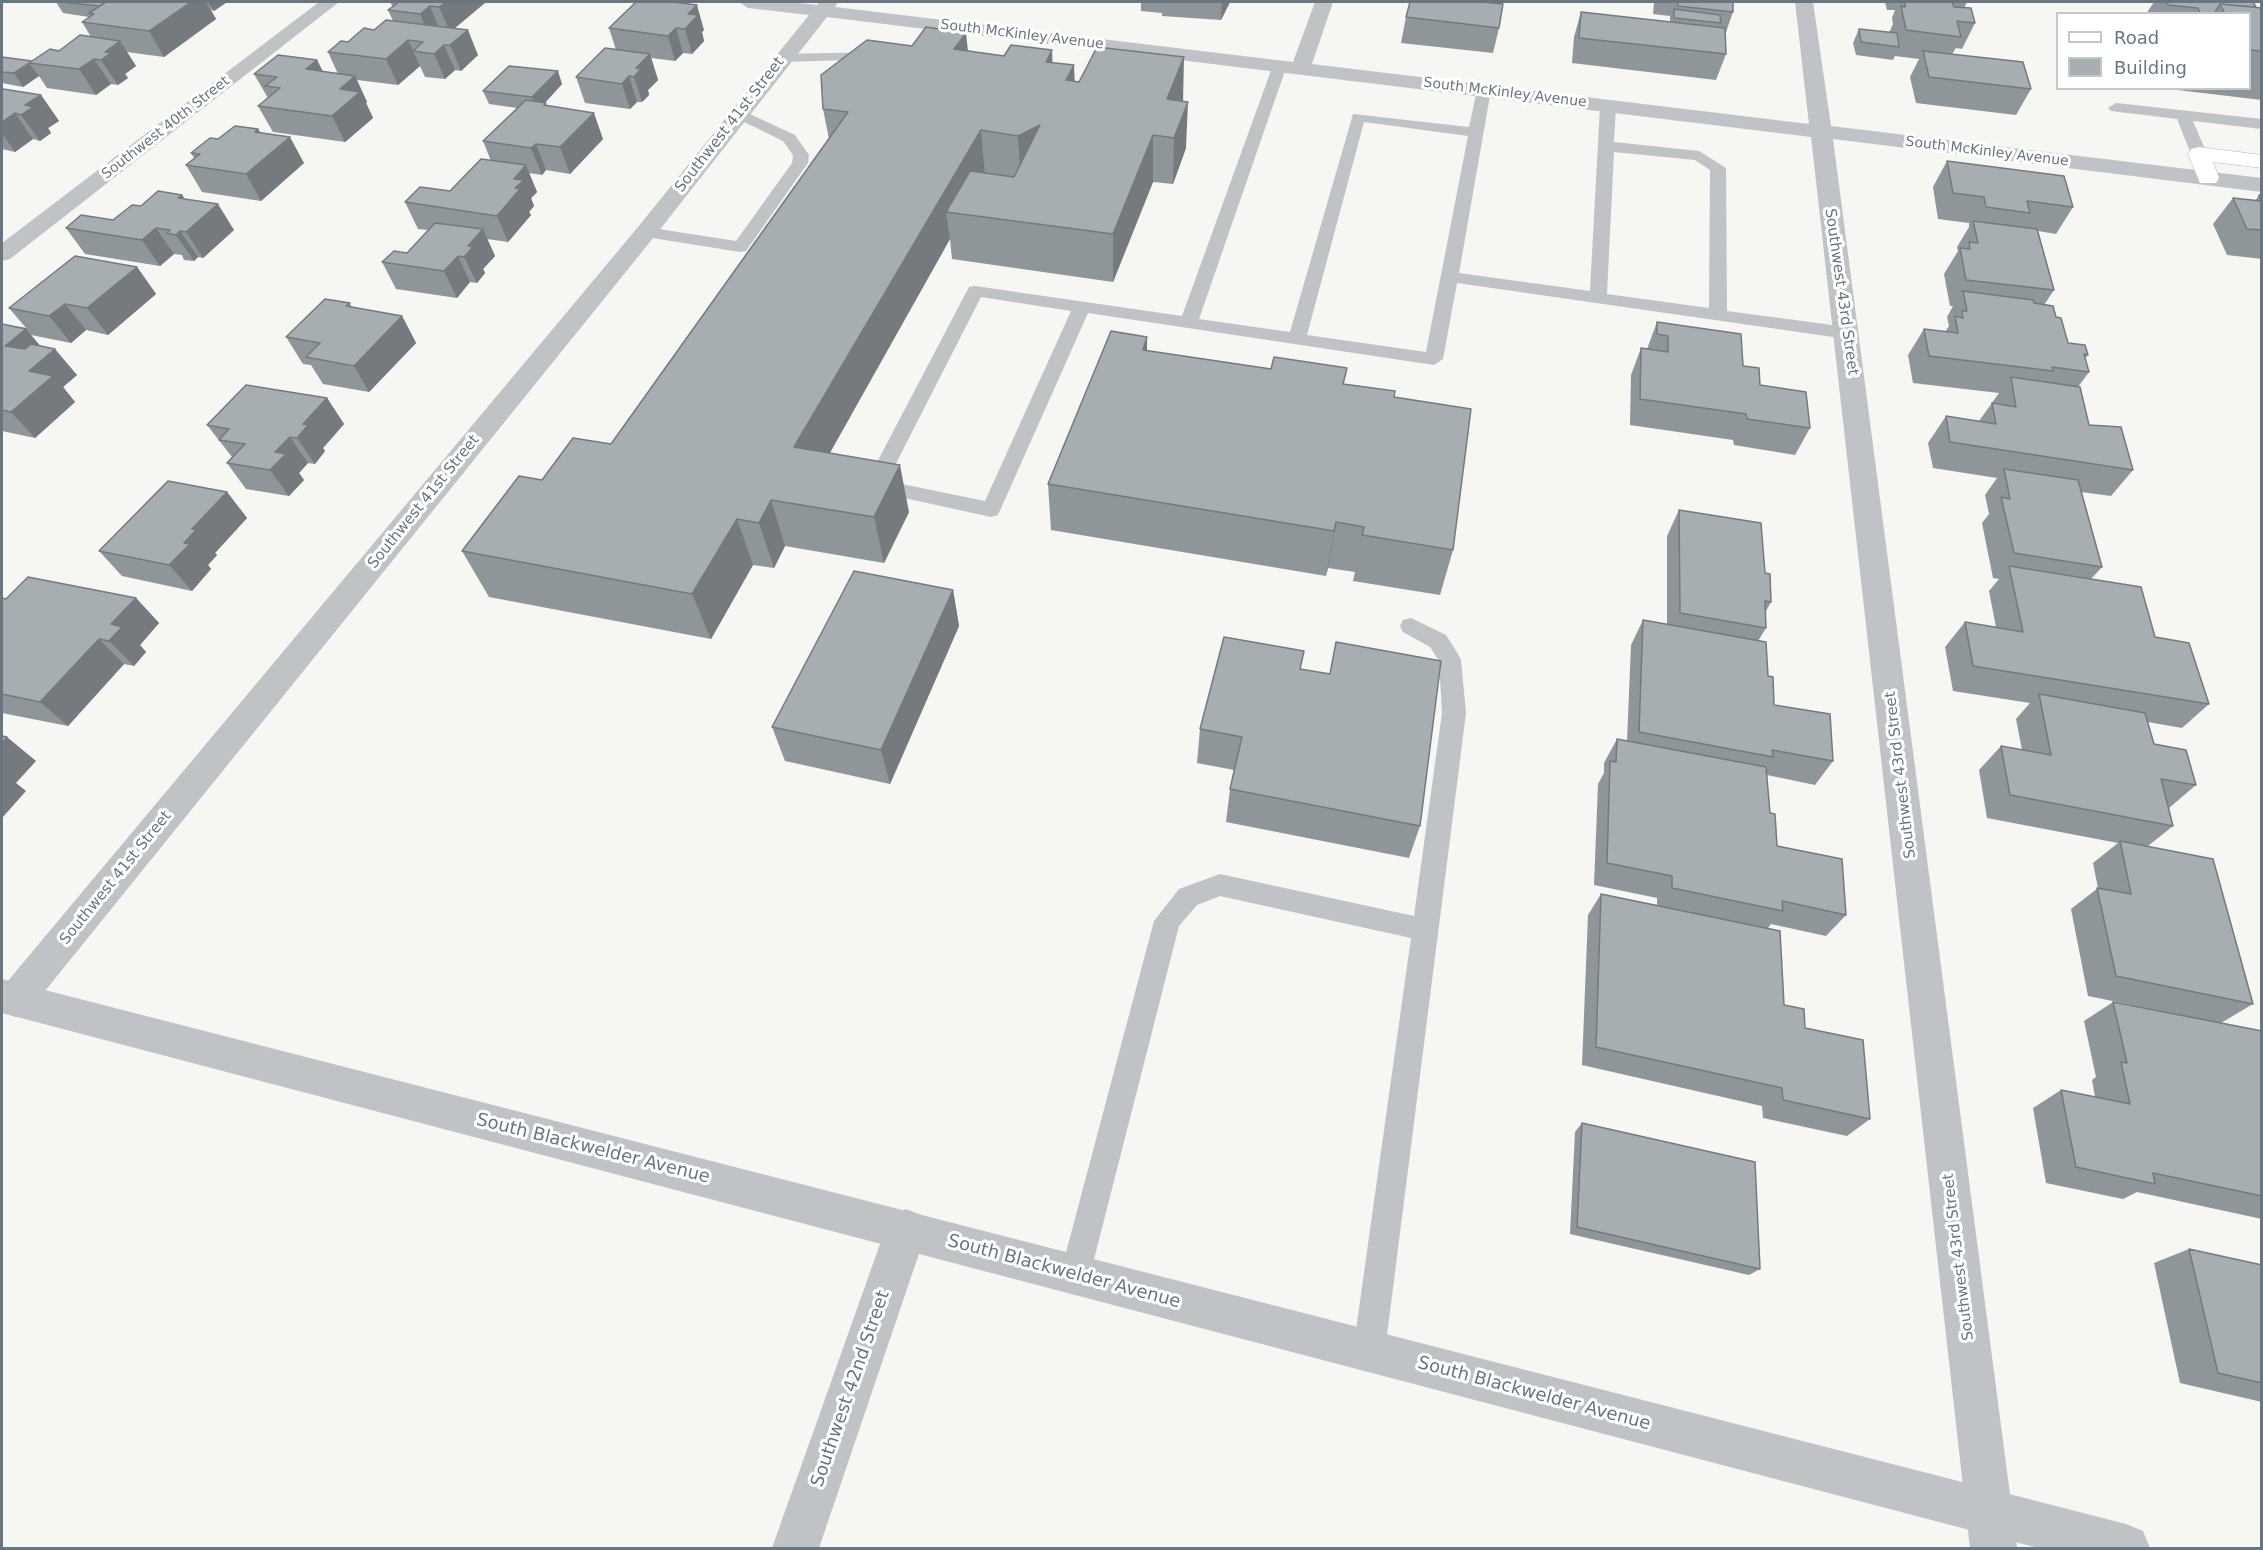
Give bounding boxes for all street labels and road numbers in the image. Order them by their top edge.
street label: South McKinley Avenue [940,17,1104,53]
street label: Southwest 41st Street [672,54,788,196]
street label: Southwest 40th Street [99,73,233,183]
street label: South McKinley Avenue [1423,75,1587,111]
street label: South McKinley Avenue [1905,134,2069,170]
street label: Southwest 43rd Street [1820,207,1862,377]
street label: Southwest 41st Street [365,432,483,572]
street label: Southwest 43rd Street [1882,690,1920,860]
street label: Southwest 41st Street [57,808,175,948]
street label: South Blackwelder Avenue [474,1109,712,1189]
street label: Southwest 43rd Street [1940,1172,1978,1342]
street label: South Blackwelder Avenue [945,1231,1183,1313]
street label: Southwest 42nd Street [807,1288,895,1490]
street label: South Blackwelder Avenue [1415,1353,1653,1435]

